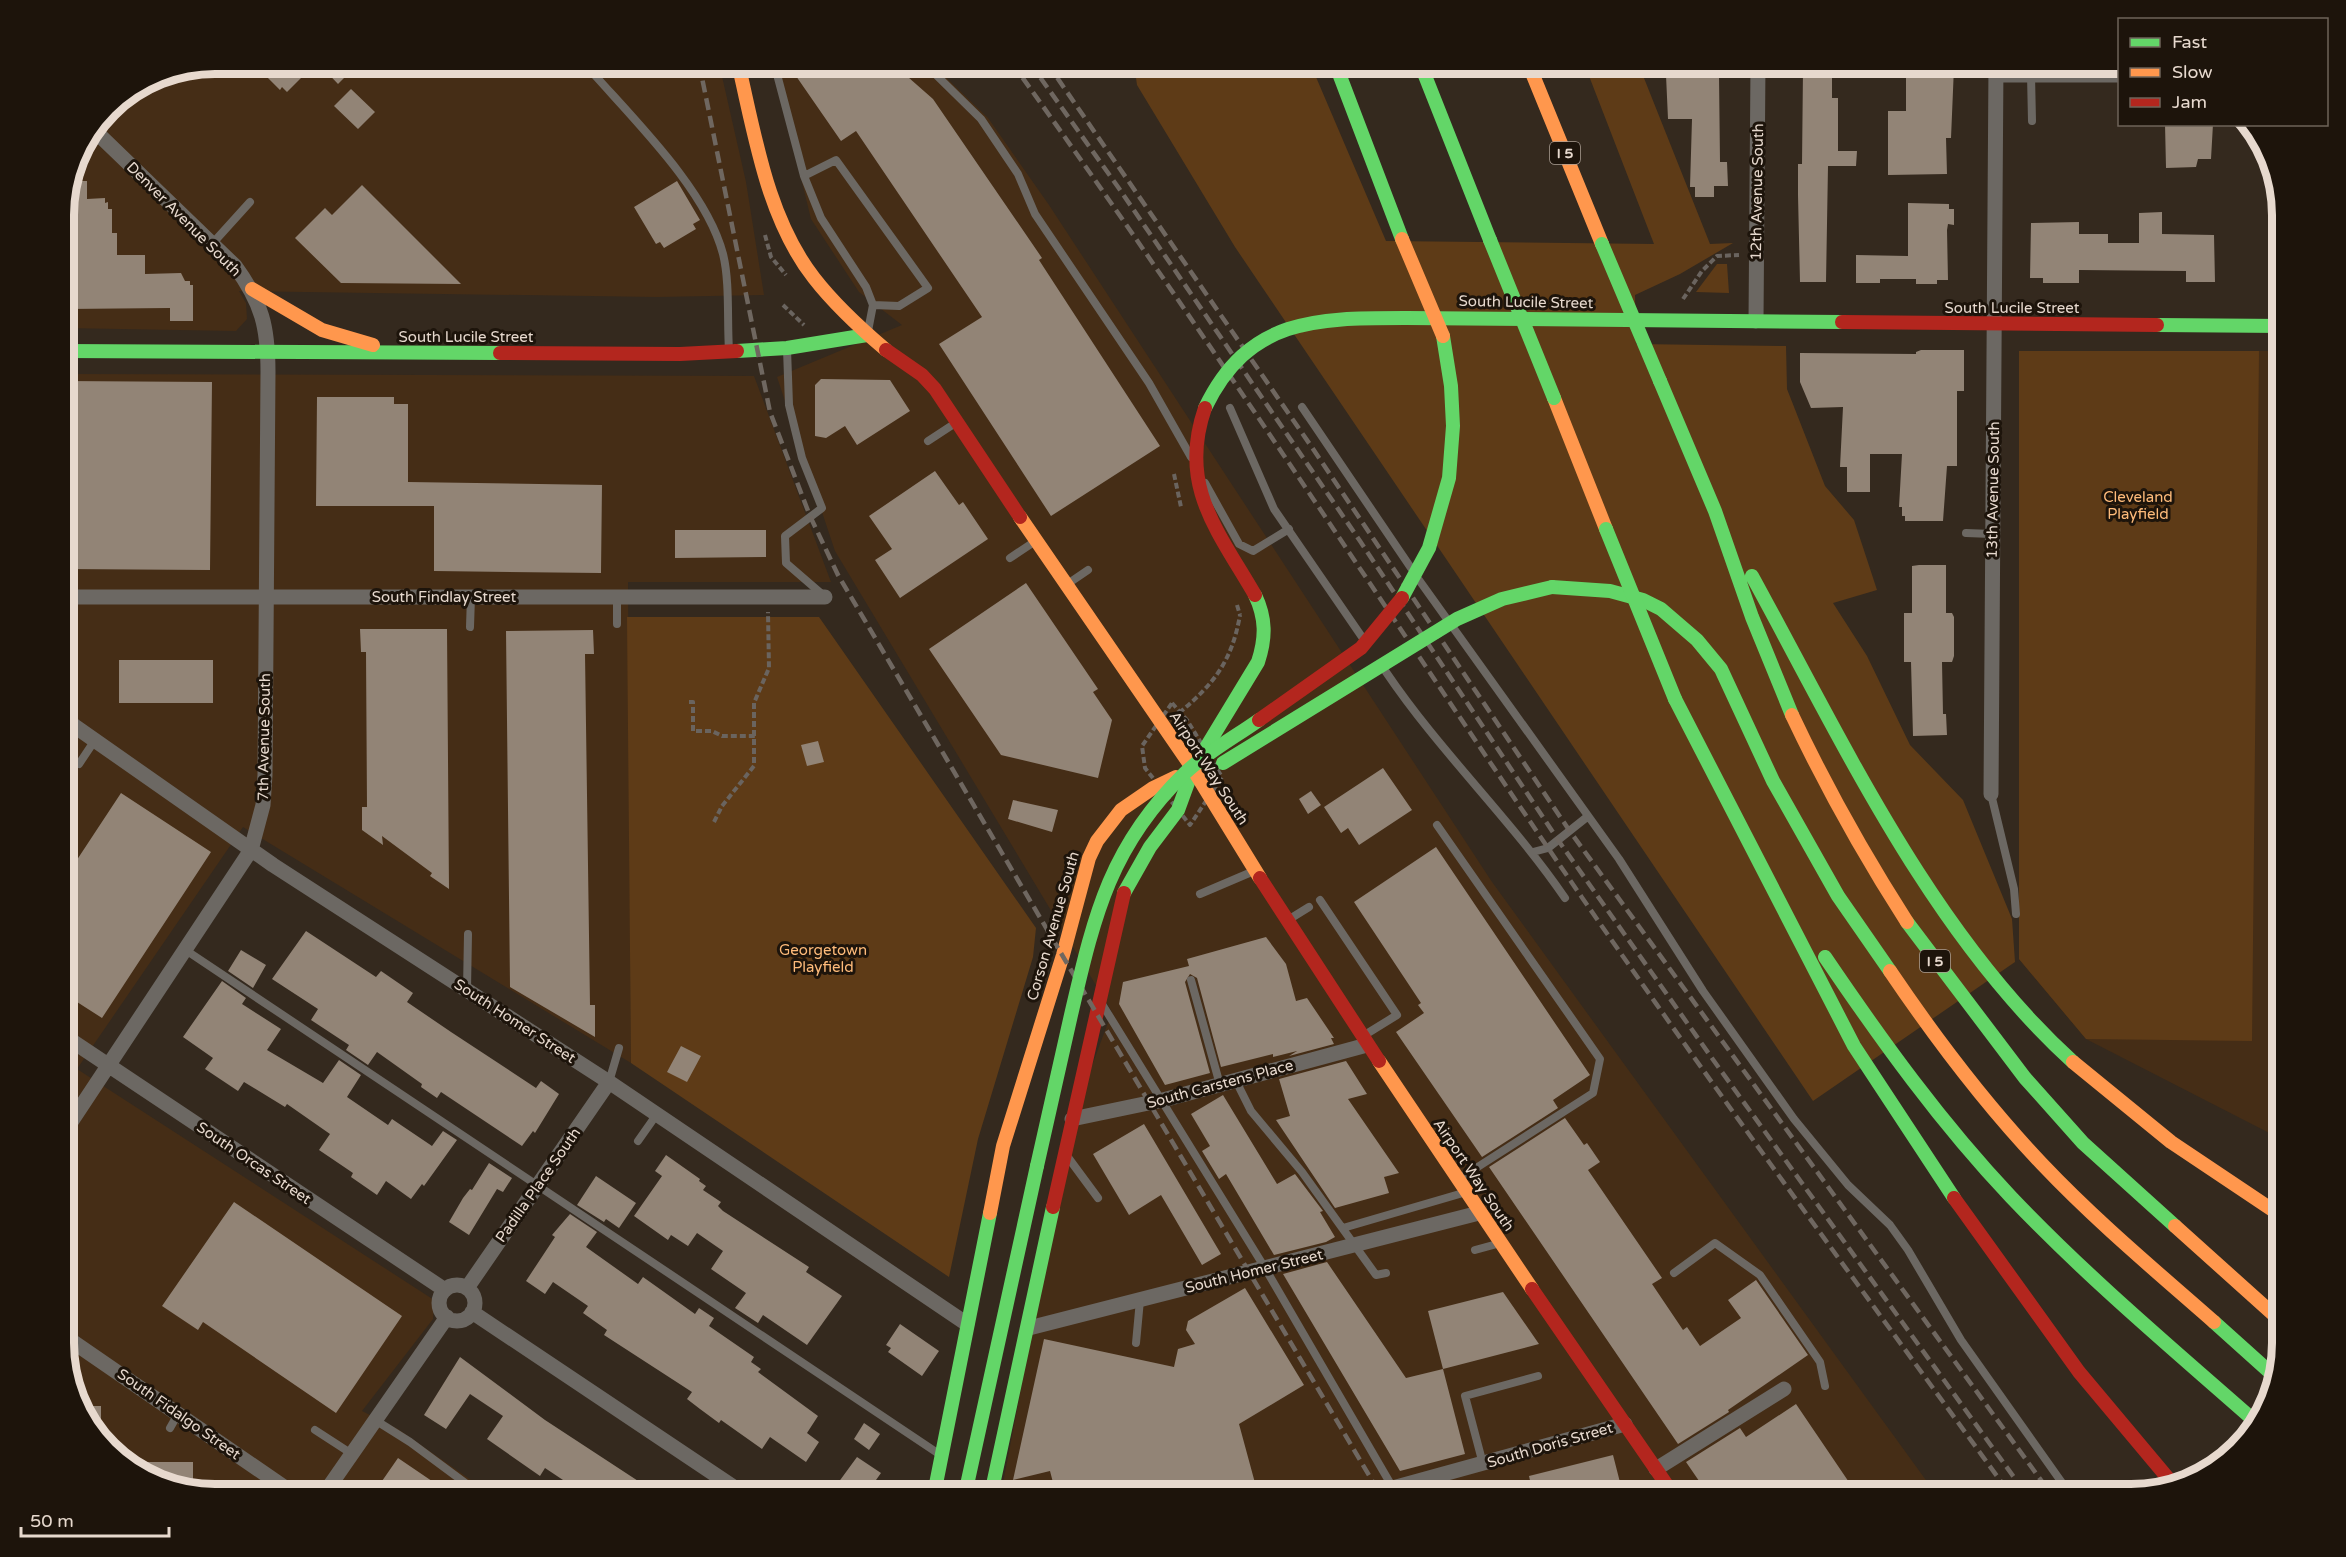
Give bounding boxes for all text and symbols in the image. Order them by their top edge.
legend [2118,18,2328,126]
text: Fast [2172,31,2207,53]
text: Slow [2172,61,2213,83]
text: Jam [2172,91,2207,113]
street label: 12th Avenue South [1747,123,1767,261]
road number: I 5 [1550,142,1580,164]
street label: Denver Avenue South [123,158,245,280]
street label: South Lucile Street [1458,292,1594,312]
street label: South Lucile Street [1945,299,2080,317]
street label: South Lucile Street [399,328,534,346]
street label: 13th Avenue South [1983,421,2003,559]
park label: Cleveland Playfield [2103,488,2173,523]
street label: South Findlay Street [372,588,516,606]
street label: 7th Avenue South [254,673,274,801]
street label: Airport Way South [1166,708,1252,828]
street label: Corson Avenue South [1023,849,1083,1003]
park label: Georgetown Playfield [779,941,867,976]
road number: I 5 [1920,950,1950,972]
street label: South Homer Street [451,975,579,1067]
street label: South Carstens Place [1145,1056,1295,1112]
street label: Airport Way South [1430,1115,1518,1235]
street label: South Orcas Street [193,1118,315,1208]
street label: Padilla Place South [492,1124,584,1246]
street label: South Homer Street [1183,1245,1325,1297]
street label: South Fidalgo Street [114,1365,244,1463]
street label: South Doris Street [1485,1418,1615,1472]
scale bar [21,1500,170,1538]
text: 50 m [30,1510,74,1532]

